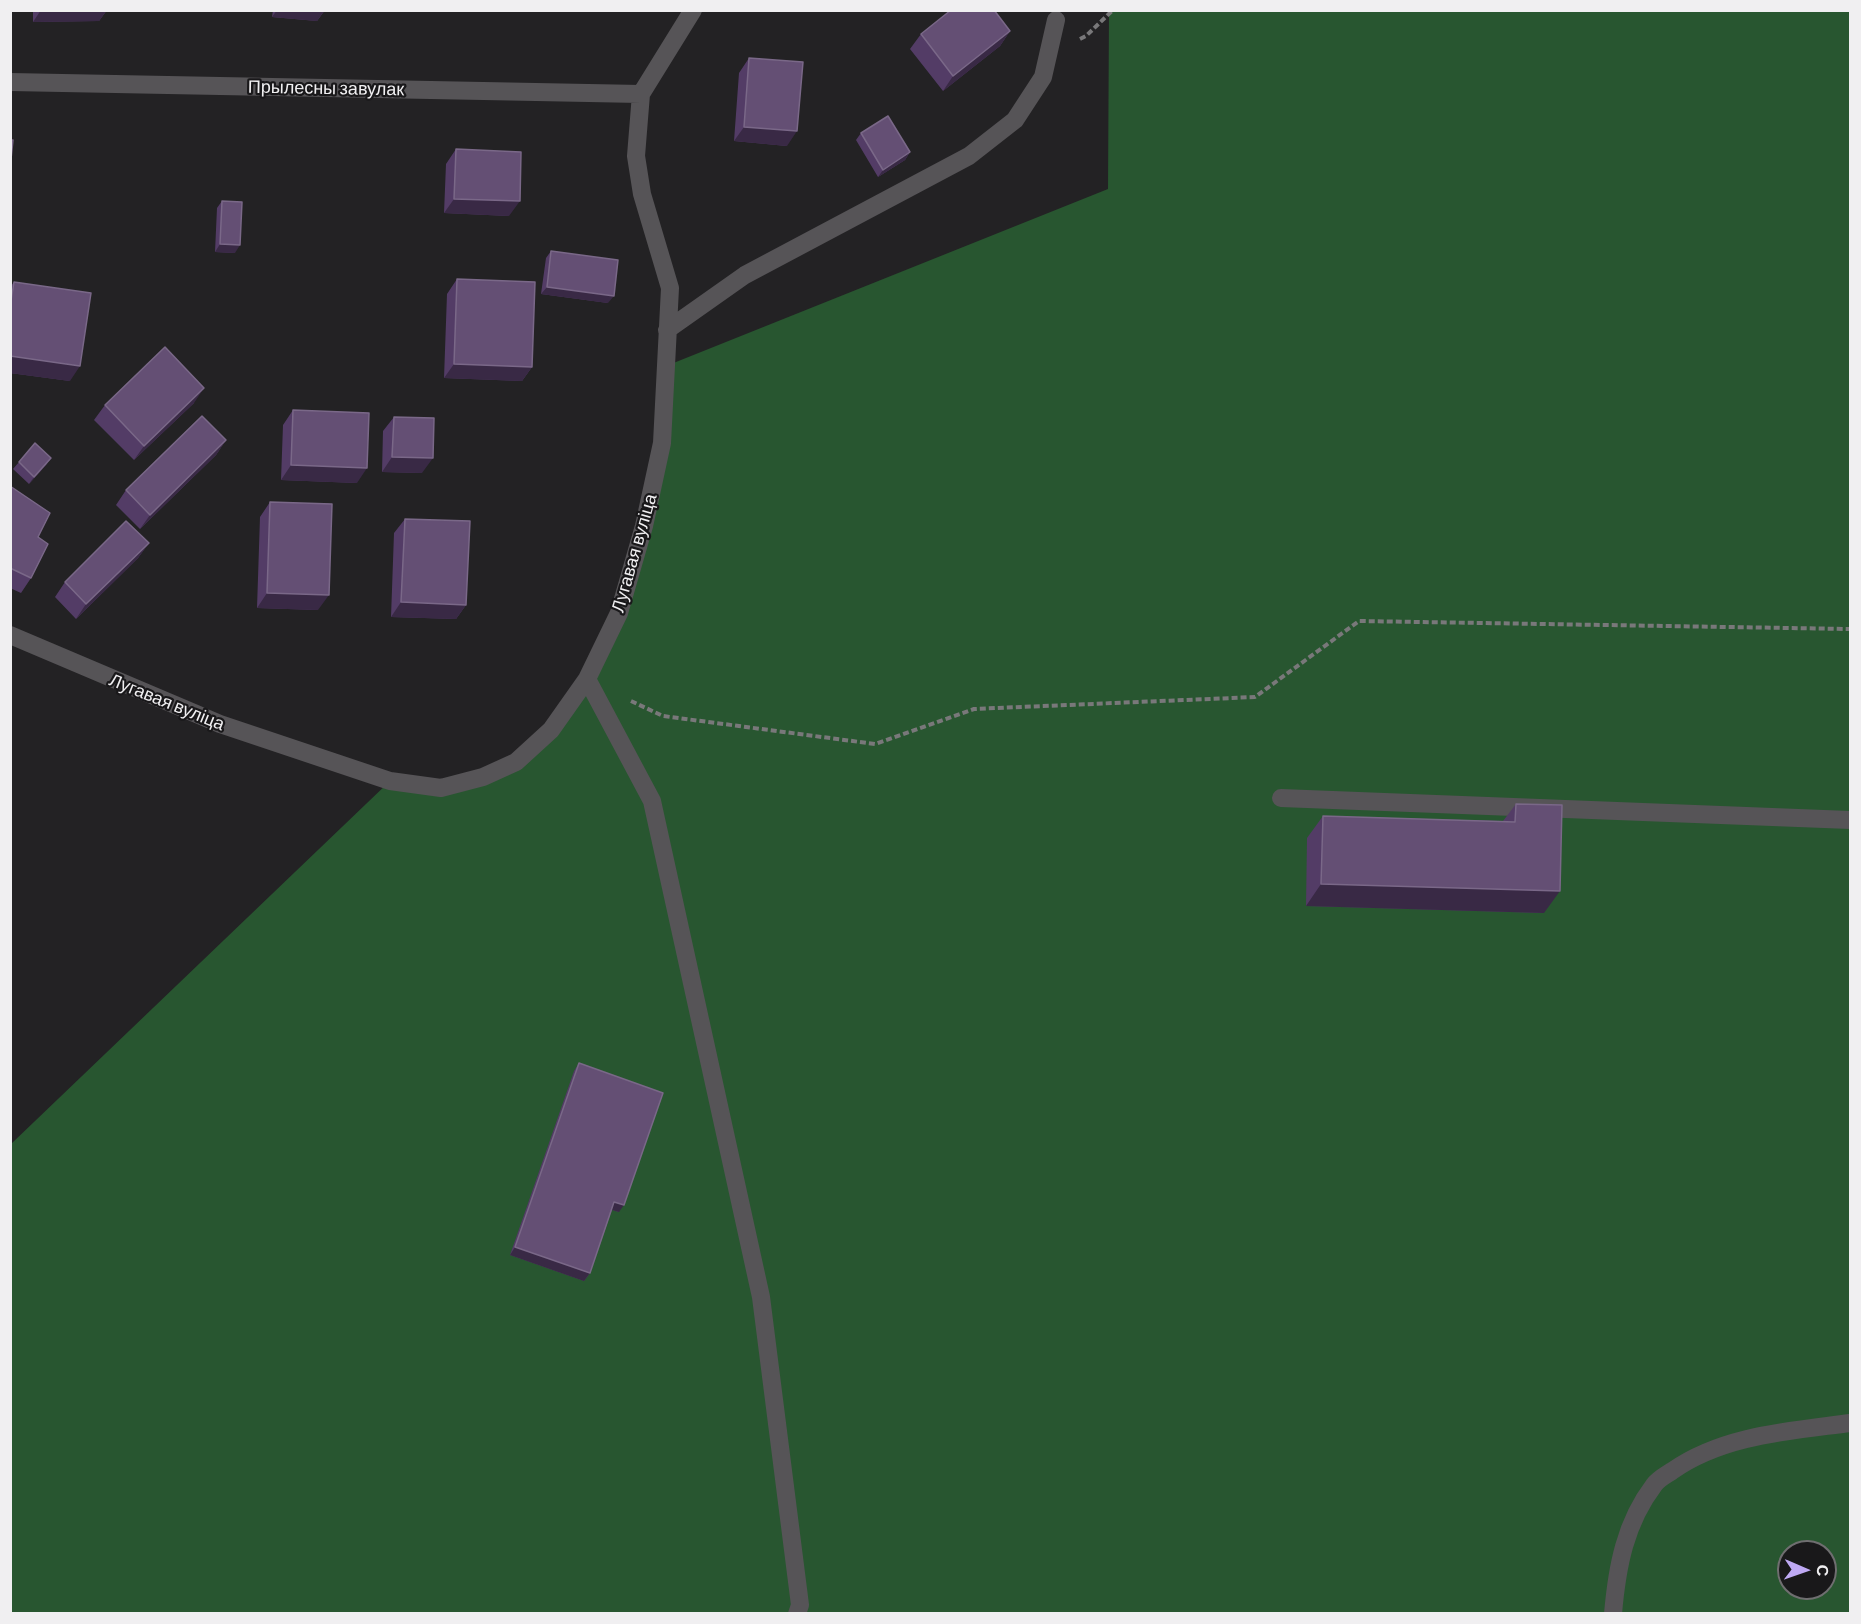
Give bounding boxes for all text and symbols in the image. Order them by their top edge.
street label: Прылесны завулак [248,76,404,100]
street label: Лугавая вуліца [607,491,661,615]
street label: Лугавая вуліца [106,669,228,735]
north arrow [1777,1540,1837,1600]
text: С [1814,1564,1833,1577]

